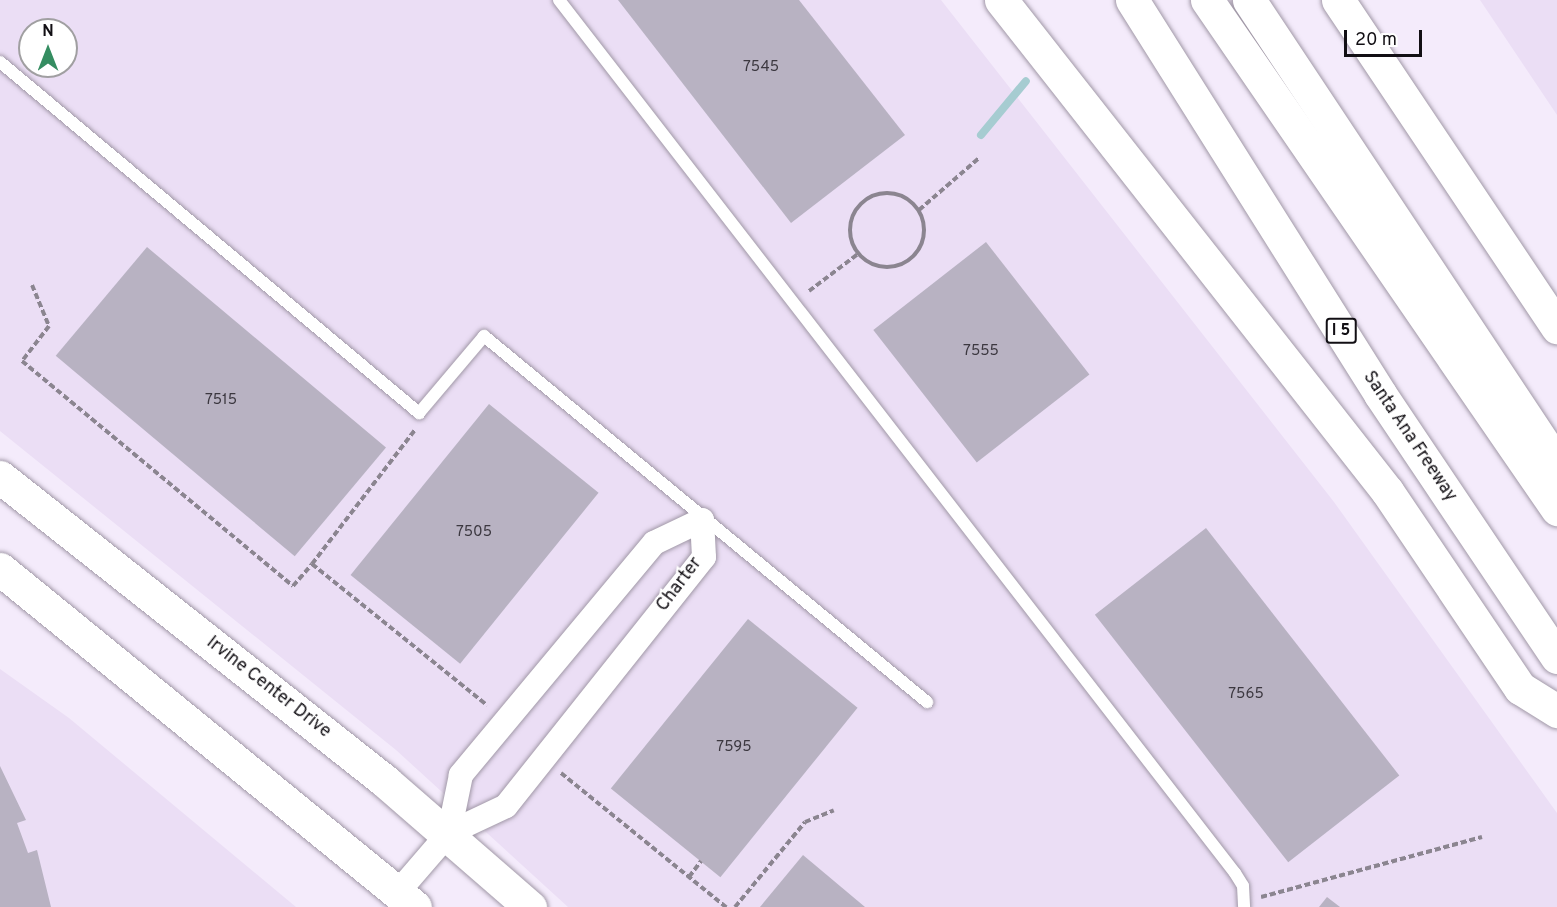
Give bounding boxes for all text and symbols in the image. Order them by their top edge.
north arrow [18,18,78,78]
scale bar [1347,18,1425,56]
text: N [42,22,54,42]
text: 20 m [1355,29,1397,52]
house number: 7545 [743,59,779,77]
road number: I 5 [1324,318,1358,344]
house number: 7555 [963,343,999,361]
street label: Santa Ana Freeway [1357,367,1461,507]
house number: 7515 [205,392,237,410]
house number: 7505 [456,524,492,542]
street label: Charter [653,554,707,616]
street label: Irvine Center Drive [201,633,335,743]
house number: 7565 [1228,686,1264,704]
house number: 7595 [716,739,752,757]

